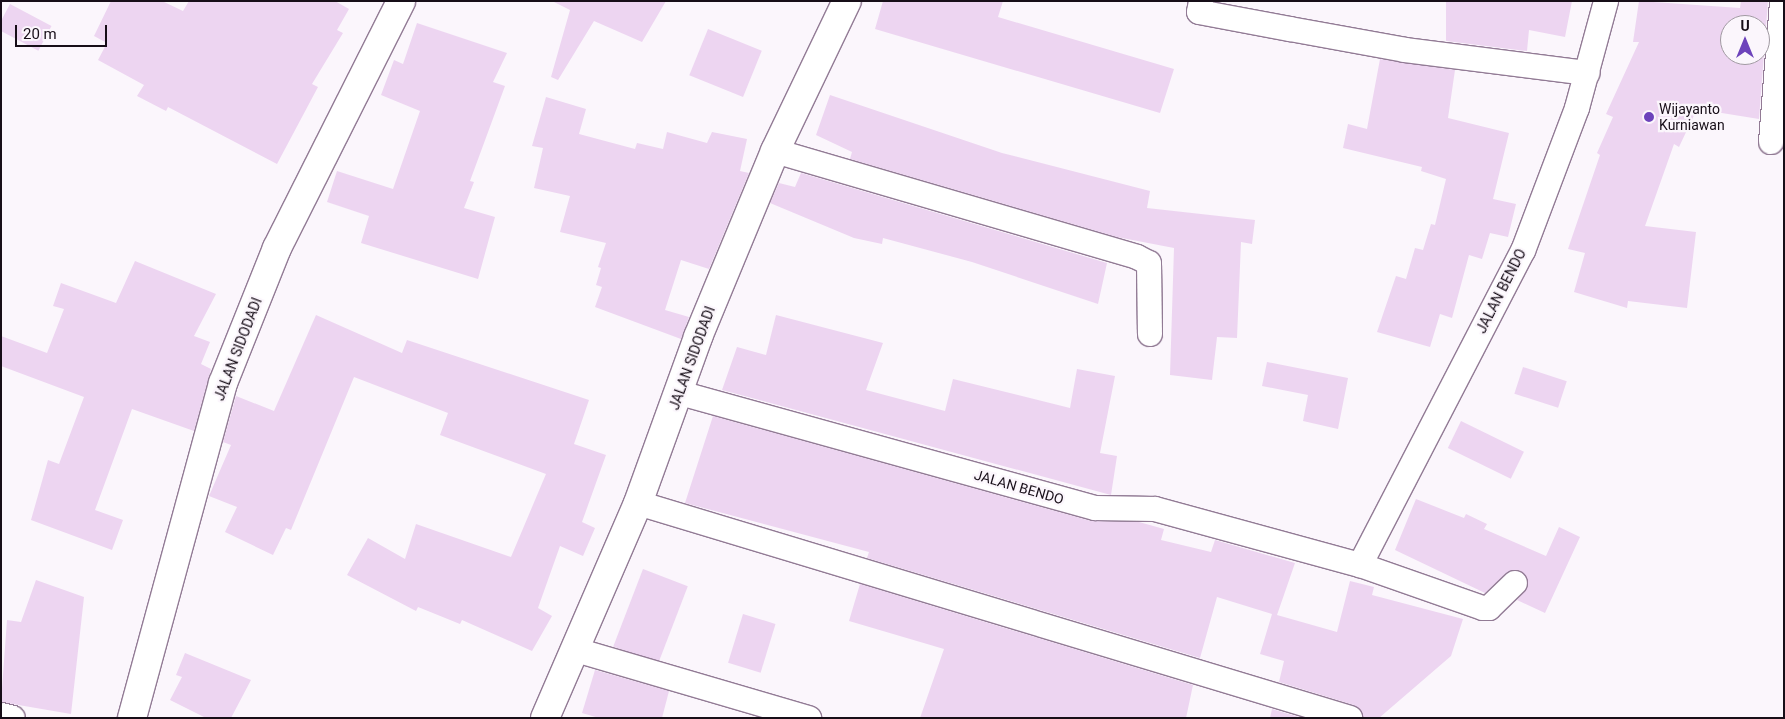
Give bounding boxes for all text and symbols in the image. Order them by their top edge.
scale bar [18,15,110,47]
north arrow [1720,15,1770,65]
text: U [1740,18,1750,34]
text: 20 m [23,25,57,43]
place label: Wijayanto Kurniawan [1659,101,1725,134]
marker: Wijayanto Kurniawan [1643,111,1655,123]
street label: JALAN BENDO [1473,246,1529,336]
street label: JALAN SIDODADI [211,295,265,403]
street label: JALAN SIDODADI [665,304,719,412]
street label: JALAN BENDO [972,466,1066,508]

